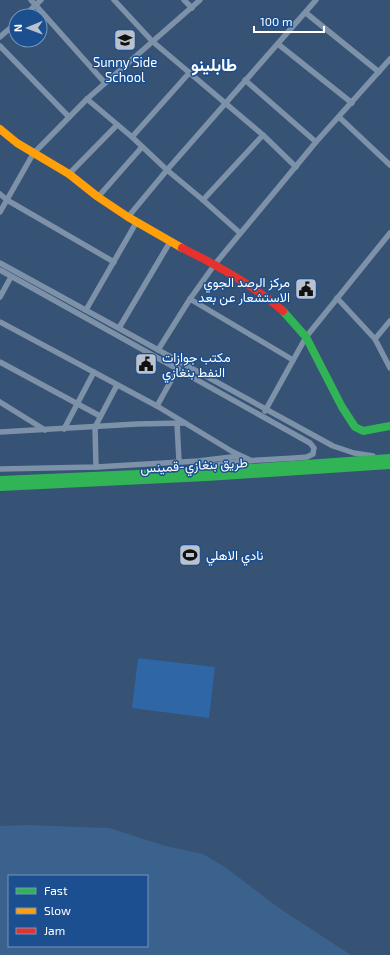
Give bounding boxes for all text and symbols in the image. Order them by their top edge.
north arrow [8,8,48,48]
scale bar [254,8,324,34]
text: 100 m [260,14,292,28]
text: N [11,24,24,32]
school or university icon: Sunny Side School [112,27,138,53]
place label: Sunny Side School [93,54,157,85]
district label: طابلينو [191,54,237,76]
place label: مركز الرصد الجوي الاستشعار عن بعد [198,274,290,306]
public building icon: مركز الرصد الجوي الاستشعار عن بعد [293,276,319,302]
place label: مكتب جوازات النفط بنغازي [162,349,231,383]
public building icon: مكتب جوازات النفط بنغازي [133,351,159,377]
street label: طريق بنغازي-قمينس [140,454,248,479]
sports icon: نادي الاهلي [177,542,203,568]
place label: نادي الاهلي [206,547,264,566]
legend [8,875,148,947]
text: Fast [44,883,68,897]
text: Slow [44,903,71,917]
text: Jam [44,923,65,937]

